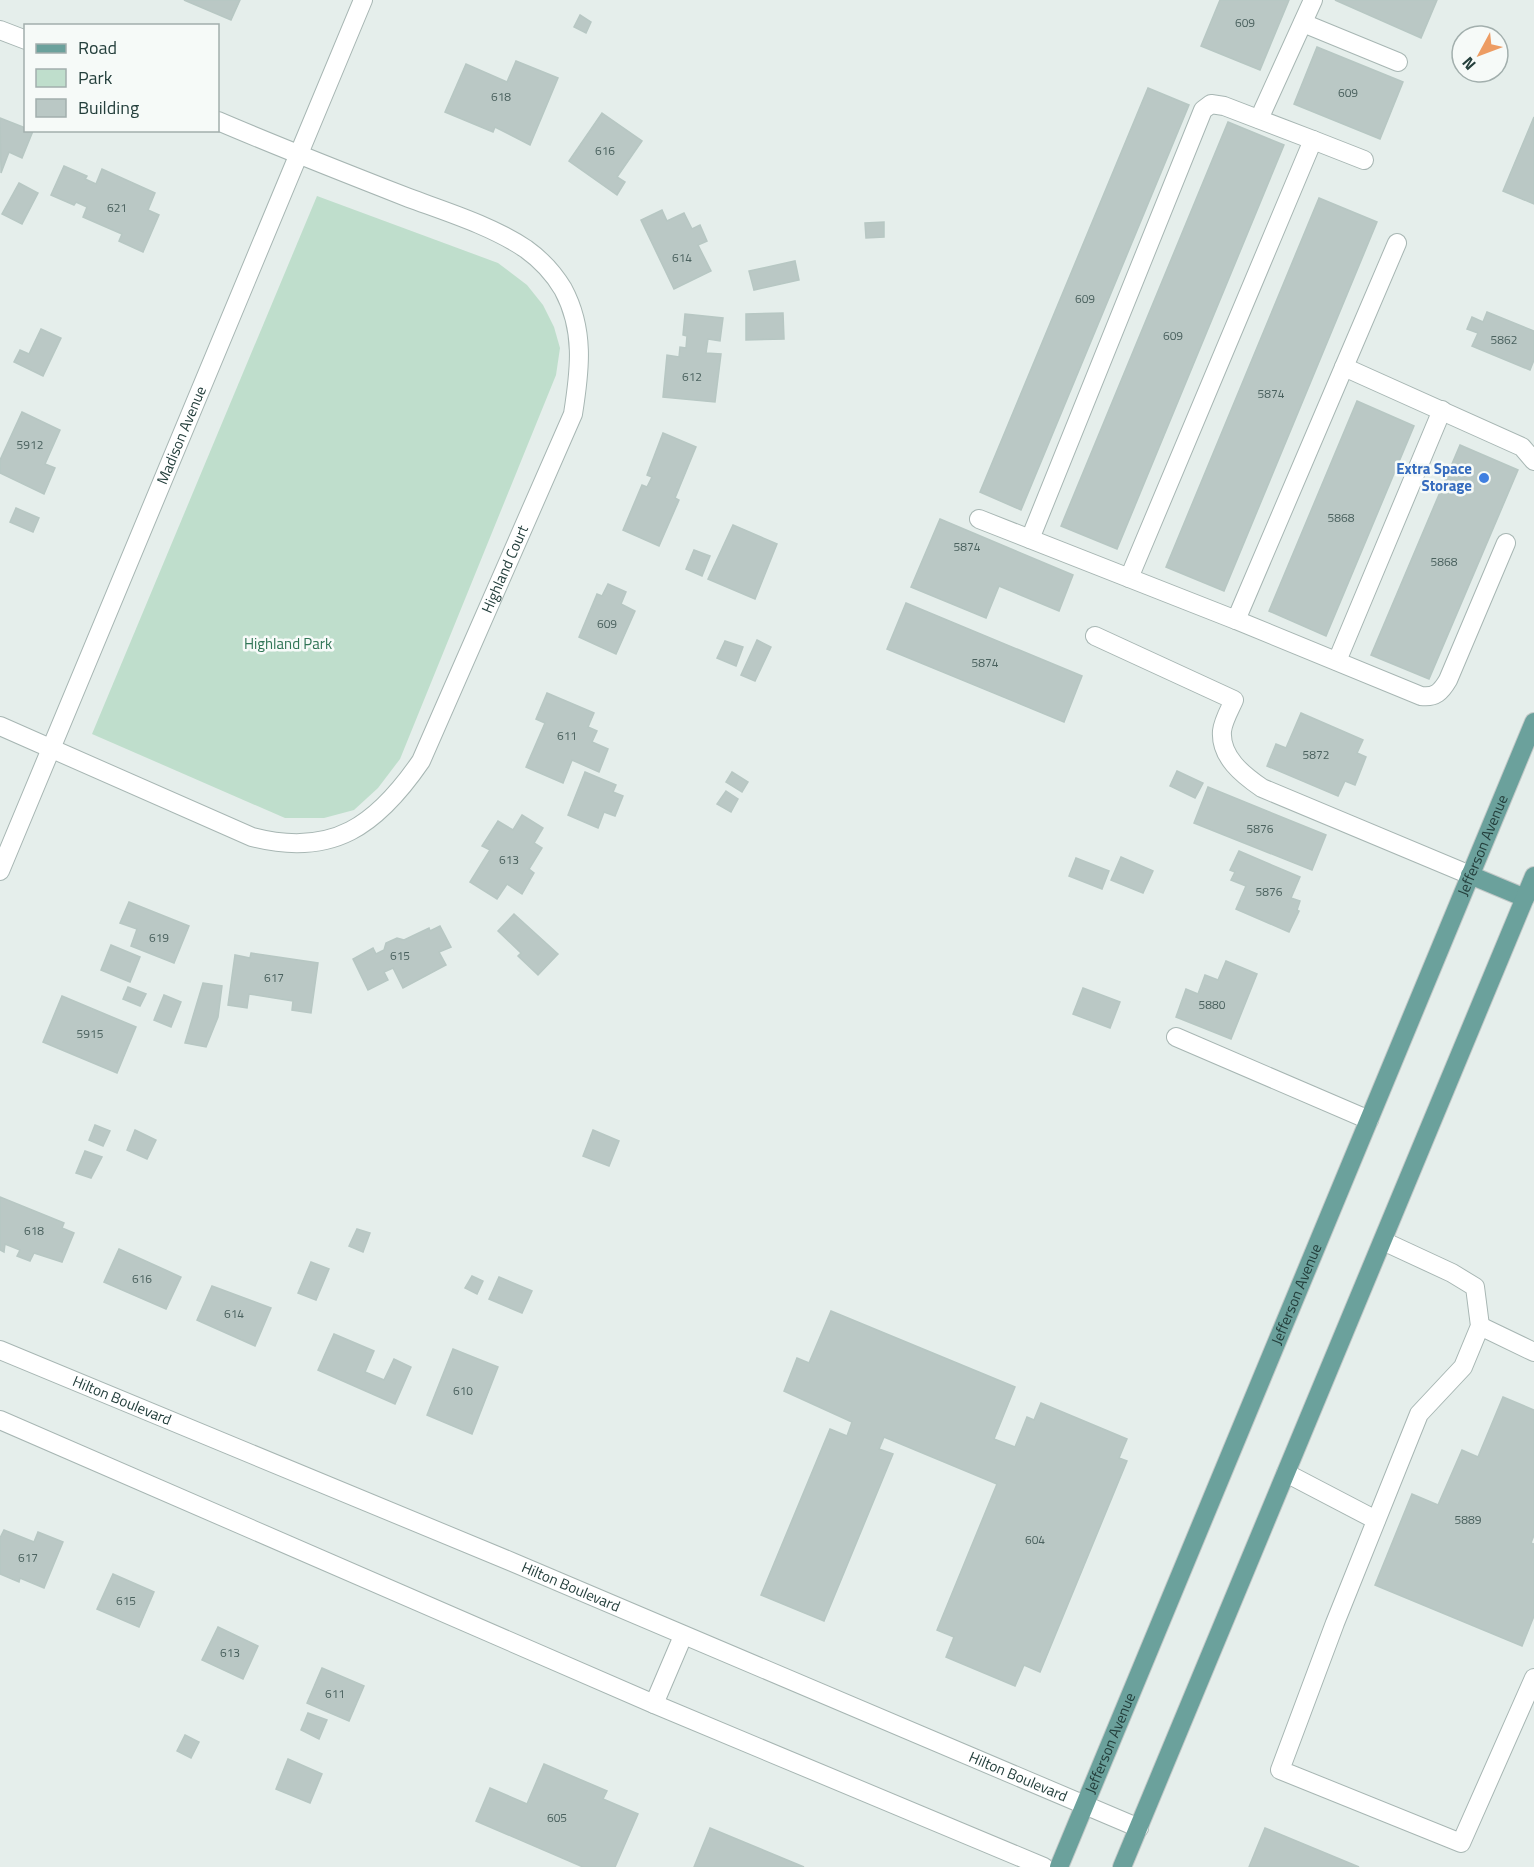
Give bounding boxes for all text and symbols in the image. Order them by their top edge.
house number: 609 [1235,13,1255,32]
legend [24,24,219,132]
north arrow [1450,24,1510,84]
text: Road [78,34,117,61]
text: N [1456,52,1481,76]
text: Park [78,64,113,91]
house number: 609 [1338,83,1358,102]
house number: 618 [491,87,511,106]
text: Building [78,94,139,121]
house number: 616 [595,141,615,160]
house number: 621 [107,198,127,217]
house number: 614 [672,248,692,267]
house number: 609 [1075,289,1095,308]
house number: 609 [1163,326,1183,345]
house number: 5862 [1491,330,1517,349]
house number: 612 [682,367,702,386]
street label: Madison Avenue [150,382,212,488]
house number: 5874 [1258,384,1285,403]
house number: 5912 [17,435,43,454]
place label: Extra Space Storage [1396,457,1472,497]
marker: Extra Space Storage [1477,471,1491,485]
house number: 5868 [1328,508,1355,527]
street label: Highland Court [475,521,534,617]
house number: 5874 [954,537,981,556]
house number: 5868 [1431,552,1458,571]
house number: 609 [597,614,617,633]
park label: Highland Park [244,632,332,655]
house number: 5874 [972,653,999,672]
house number: 611 [557,726,577,745]
house number: 5872 [1303,745,1329,764]
street label: Jefferson Avenue [1451,791,1514,899]
house number: 5876 [1247,819,1274,838]
house number: 613 [499,850,519,869]
house number: 5876 [1256,882,1283,901]
house number: 619 [149,928,169,947]
house number: 615 [390,946,410,965]
house number: 617 [264,968,284,987]
house number: 5880 [1199,995,1226,1014]
house number: 5915 [77,1024,104,1043]
house number: 618 [24,1221,44,1240]
street label: Jefferson Avenue [1265,1240,1327,1348]
house number: 616 [132,1269,152,1288]
house number: 614 [224,1304,244,1323]
street label: Hilton Boulevard [69,1369,175,1431]
house number: 610 [453,1381,473,1400]
house number: 5889 [1455,1510,1482,1529]
house number: 604 [1025,1530,1045,1549]
house number: 617 [18,1548,38,1567]
street label: Hilton Boulevard [518,1555,624,1618]
house number: 615 [116,1591,136,1610]
house number: 613 [220,1643,240,1662]
house number: 611 [325,1684,345,1703]
street label: Jefferson Avenue [1079,1689,1141,1797]
street label: Hilton Boulevard [966,1745,1071,1807]
house number: 605 [547,1808,567,1827]

